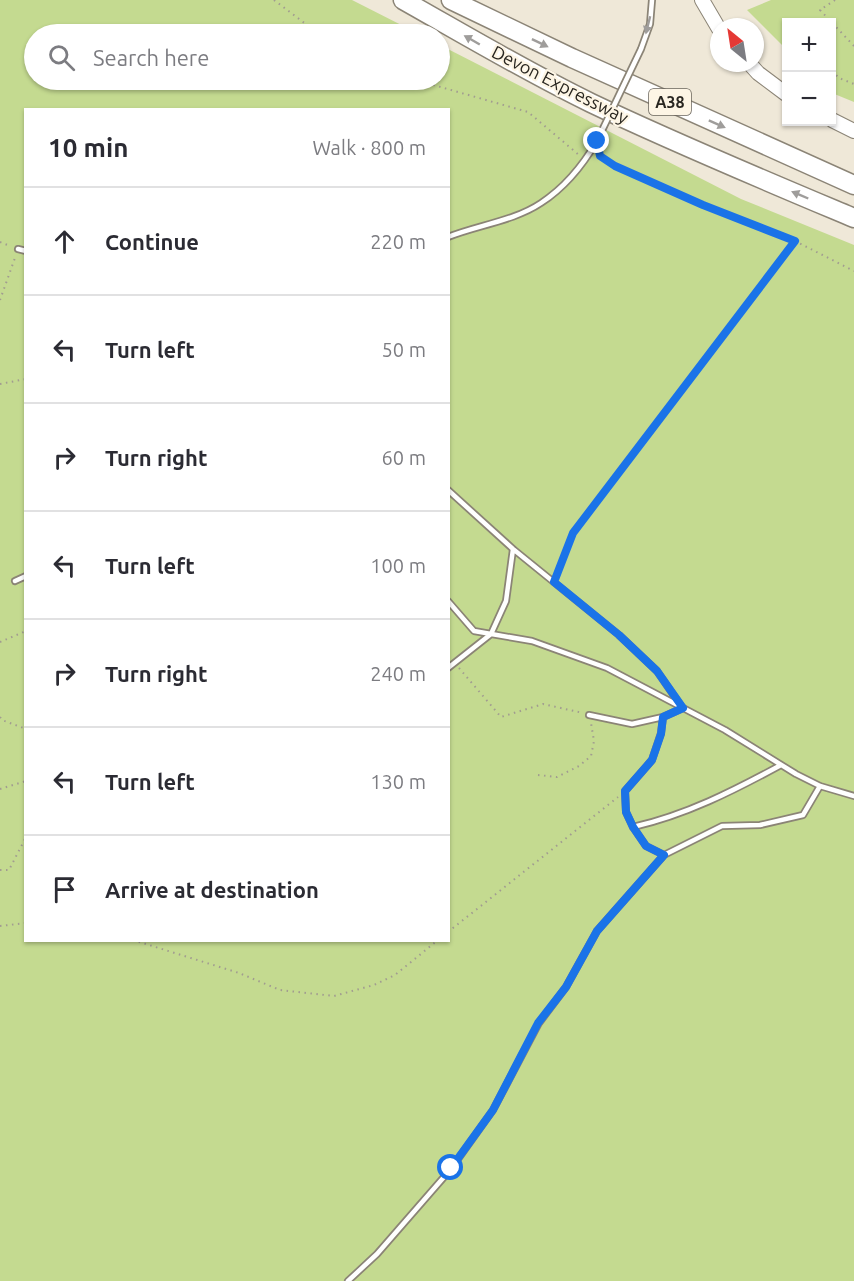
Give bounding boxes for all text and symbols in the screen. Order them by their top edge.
one-way arrow [643,16,653,34]
north arrow [710,18,764,72]
map controls [782,18,836,126]
button: + [782,18,836,72]
search box [24,24,450,90]
one-way arrow [464,34,480,45]
one-way arrow [532,38,549,47]
icon: search [45,41,78,74]
street label: Devon Expressway [489,41,632,127]
text: Search here [93,45,209,70]
button: − [782,72,836,126]
road number: A38 [649,89,691,115]
one-way arrow [709,119,727,129]
route end [583,127,609,153]
text: 10 min [48,133,128,162]
text: Walk · 800 m [313,136,426,159]
one-way arrow [791,190,809,199]
icon: ahead [48,225,81,258]
text: Continue [105,229,199,254]
text: 220 m [370,230,426,253]
icon: left [48,333,81,366]
text: Turn left [105,337,195,362]
text: 50 m [382,338,426,361]
icon: right [48,441,81,474]
text: Turn right [105,445,207,470]
text: 60 m [382,446,426,469]
icon: left [48,549,81,582]
text: Turn left [105,553,195,578]
text: 100 m [370,554,426,577]
icon: right [48,657,81,690]
text: Turn right [105,661,207,686]
text: 240 m [370,662,426,685]
icon: left [48,765,81,798]
text: Turn left [105,769,195,794]
text: 130 m [370,770,426,793]
icon: arrive [48,873,81,906]
text: Arrive at destination [105,877,319,902]
route start [437,1154,463,1180]

